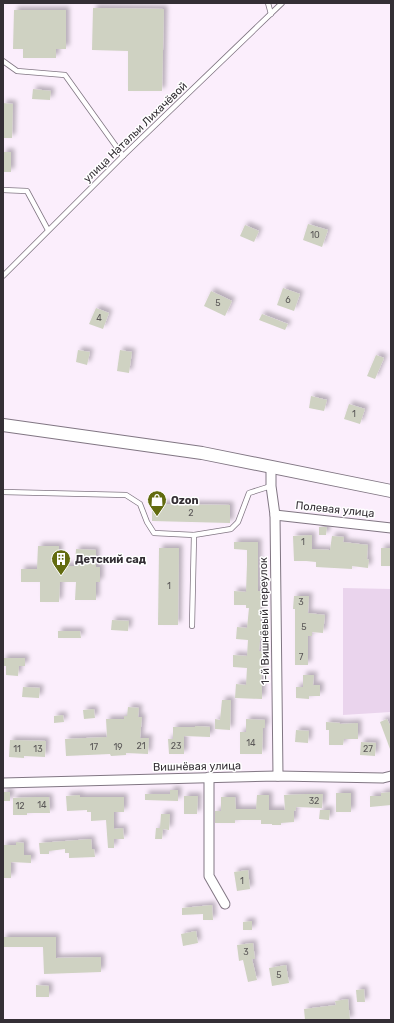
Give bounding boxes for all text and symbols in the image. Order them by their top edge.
street label: улица Натальи Лихачёвой [81,79,190,185]
house number: 10 [310,230,320,240]
house number: 6 [285,295,291,305]
house number: 5 [215,298,221,308]
house number: 4 [96,313,102,323]
house number: 1 [352,409,356,419]
shop icon: Ozon [146,489,168,517]
place label: Ozon [171,494,199,507]
street label: Полевая улица [295,499,375,520]
house number: 2 [188,508,194,518]
house number: 1 [301,537,305,547]
building icon: Детский сад [50,548,72,576]
place label: Детский сад [75,553,146,566]
street label: 1-й Вишнёвый переулок [257,557,272,685]
house number: 1 [167,581,171,591]
house number: 3 [298,597,304,607]
house number: 5 [301,622,307,632]
house number: 7 [299,652,304,662]
house number: 14 [246,738,256,748]
house number: 21 [136,741,146,751]
house number: 23 [171,741,181,751]
house number: 17 [90,742,99,752]
house number: 19 [113,742,123,752]
house number: 11 [13,744,21,754]
house number: 13 [33,744,43,754]
house number: 27 [363,744,373,754]
street label: Вишнёвая улица [153,759,241,774]
house number: 32 [309,796,319,806]
house number: 14 [37,800,47,810]
house number: 12 [15,801,25,811]
house number: 1 [240,876,244,886]
house number: 3 [243,947,249,957]
house number: 5 [276,970,282,980]

